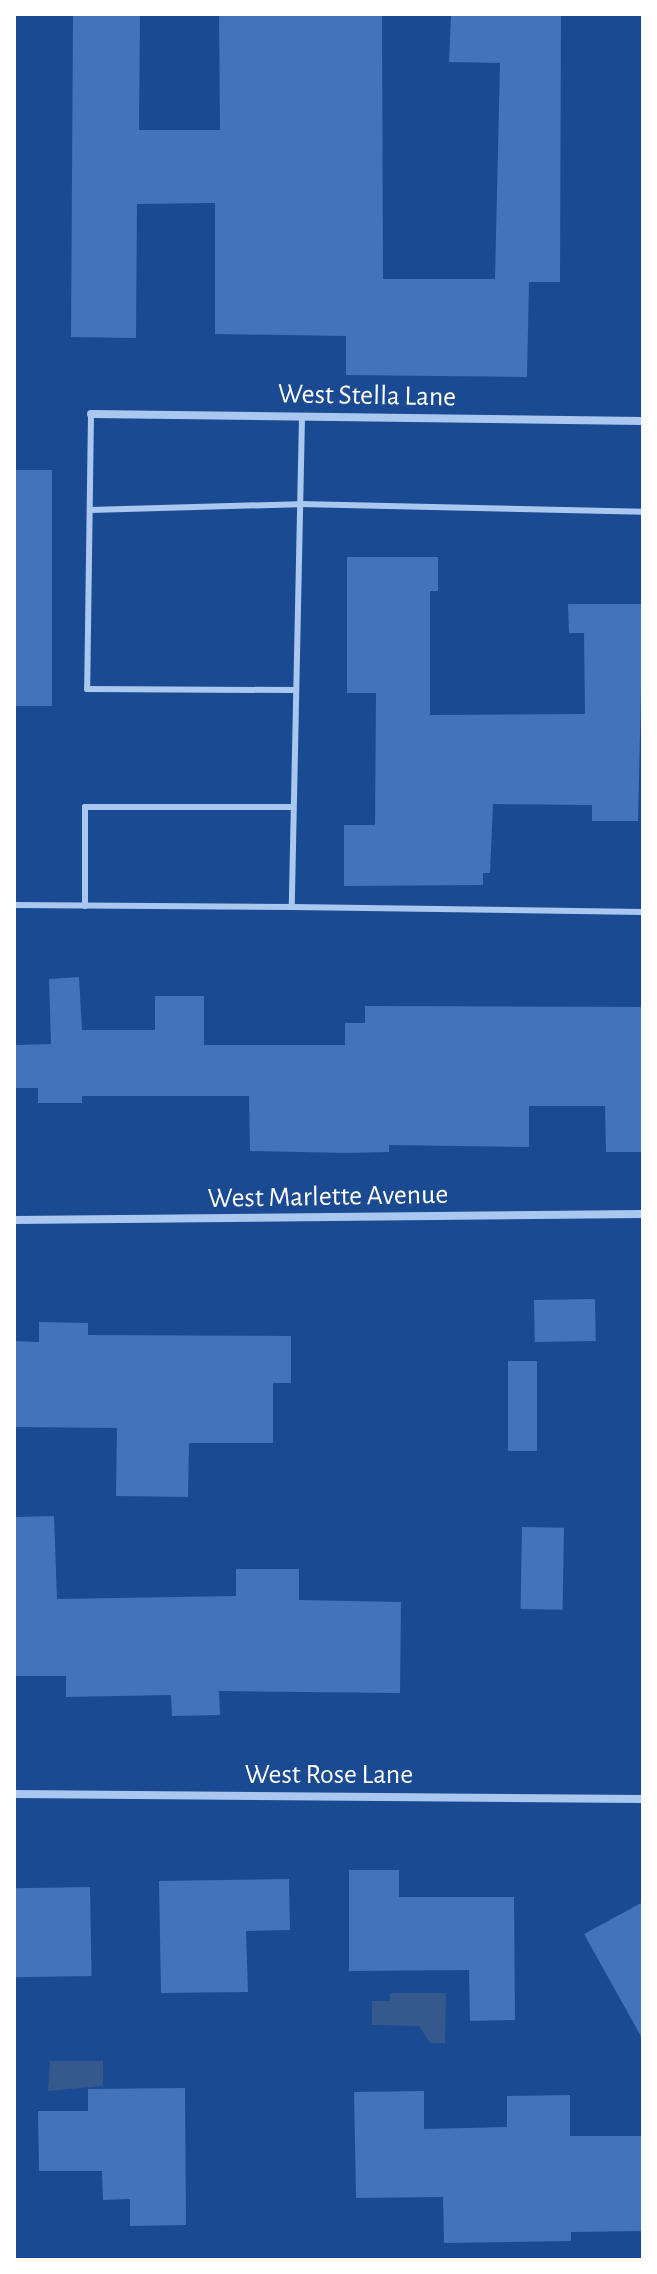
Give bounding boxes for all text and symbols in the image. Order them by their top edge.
street label: West Stella Lane [278,378,456,414]
street label: West Marlette Avenue [207,1178,449,1216]
street label: West Rose Lane [245,1758,413,1792]

